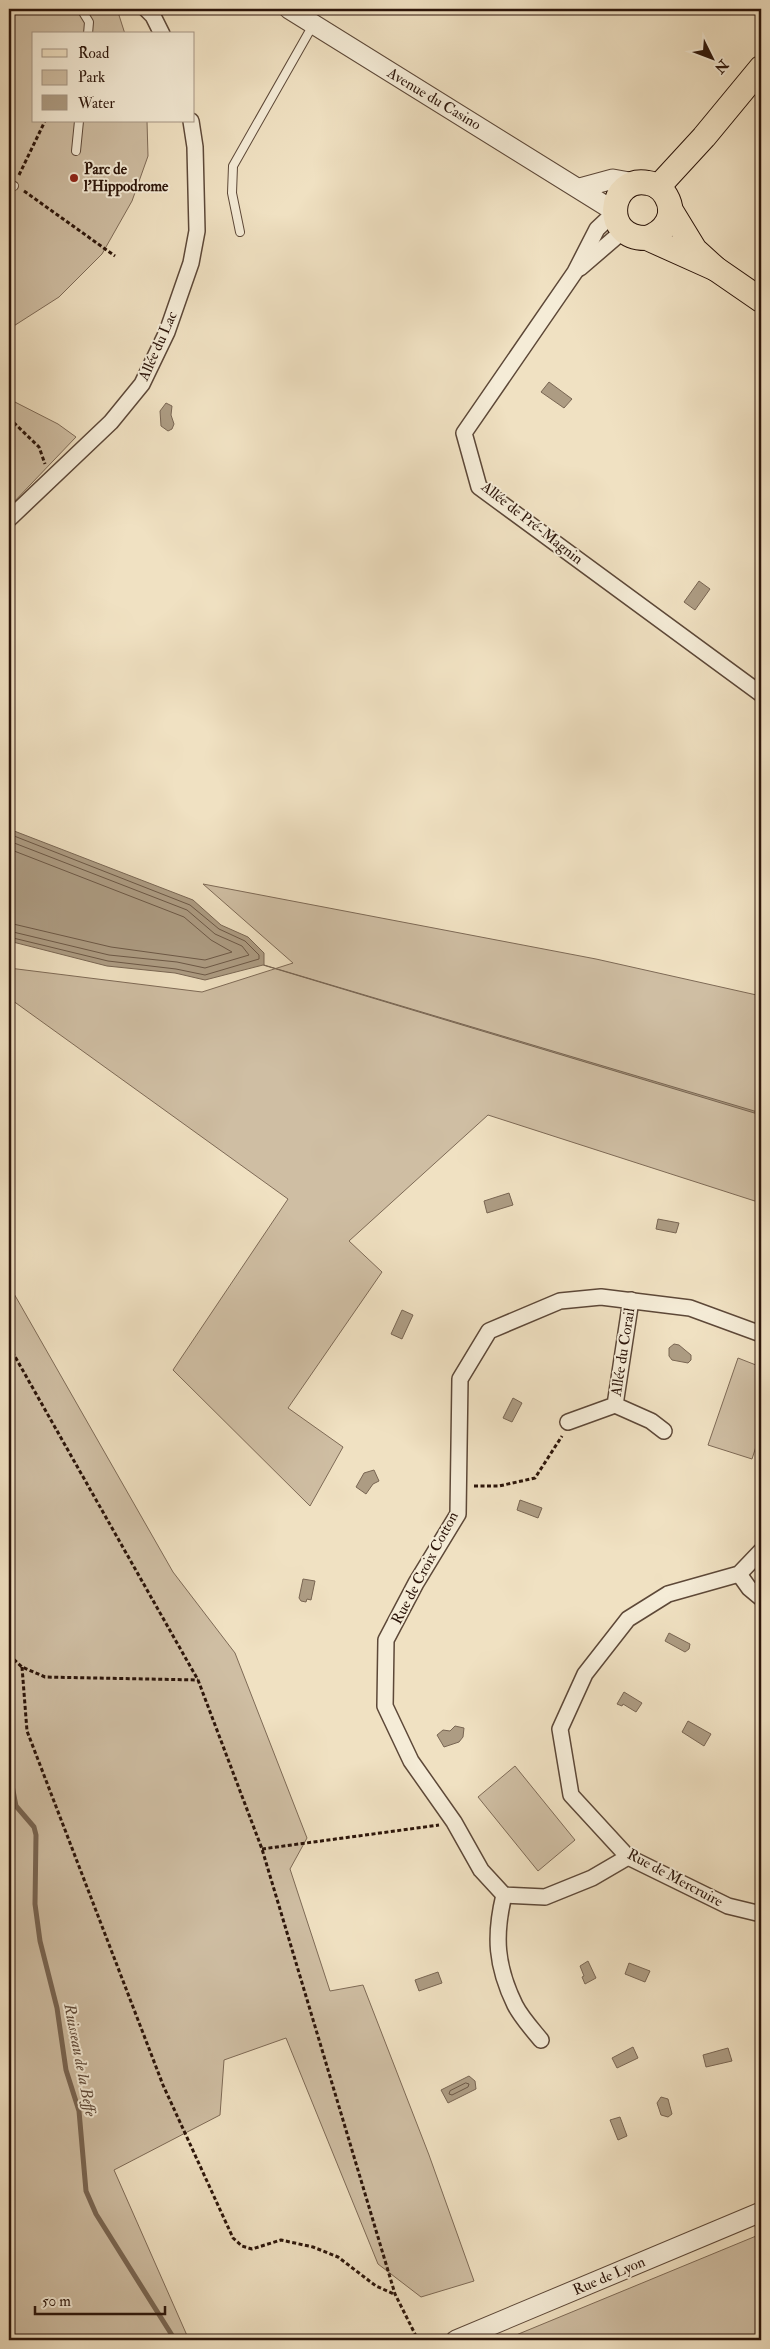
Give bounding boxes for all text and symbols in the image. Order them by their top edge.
legend [32,32,195,122]
north arrow [688,32,738,82]
text: Road [78,44,110,63]
text: N [710,55,732,77]
street label: Avenue du Casino [383,63,484,134]
text: Park [78,68,105,87]
text: Water [77,94,115,113]
place label: Parc de l'Hippodrome [83,160,169,197]
marker: Parc de l'Hippodrome [68,172,80,184]
street label: Allée du Lac [134,308,182,385]
street label: Allée de Pré-Magnin [477,477,587,569]
street label: Allée du Corail [607,1306,639,1398]
street label: Rue de Croix Cotton [387,1508,463,1628]
street label: Rue de Mercruire [624,1845,726,1911]
water label: Ruisseau de la Beffe [59,2001,101,2119]
street label: Rue de Lyon [570,2252,648,2300]
scale bar [35,2284,165,2316]
text: 50 m [42,2292,71,2311]

